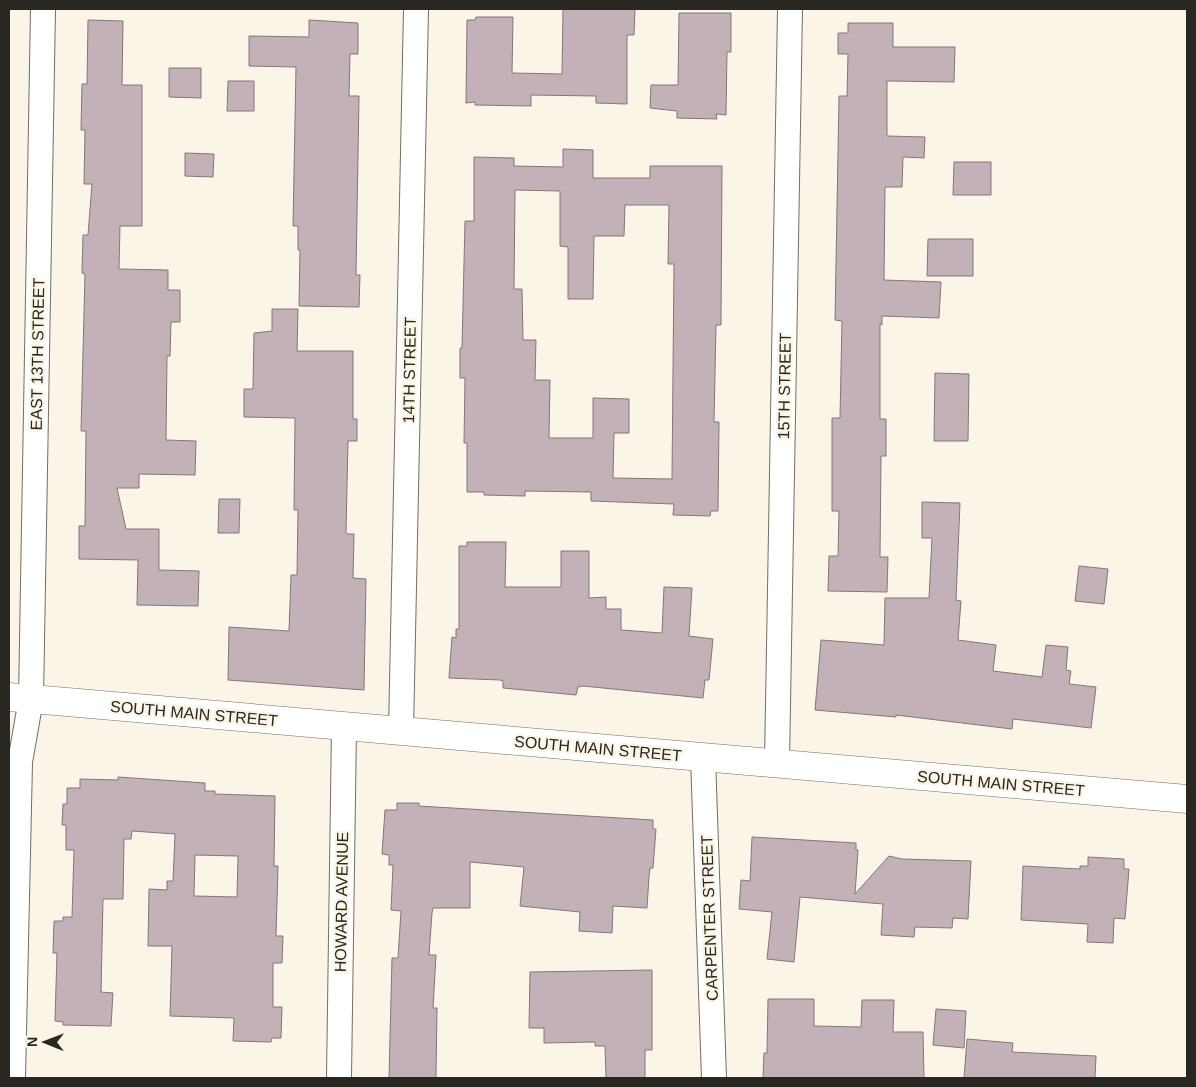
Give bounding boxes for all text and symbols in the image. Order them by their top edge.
street label: EAST 13TH STREET [28,277,47,430]
street label: 14TH STREET [400,316,419,423]
street label: 15TH STREET [775,332,794,439]
street label: SOUTH MAIN STREET [110,698,279,729]
street label: SOUTH MAIN STREET [514,733,683,764]
street label: SOUTH MAIN STREET [917,768,1086,799]
street label: HOWARD AVENUE [332,832,351,972]
street label: CARPENTER STREET [698,834,721,1001]
north arrow [20,1017,70,1067]
text: N [24,1037,40,1047]

